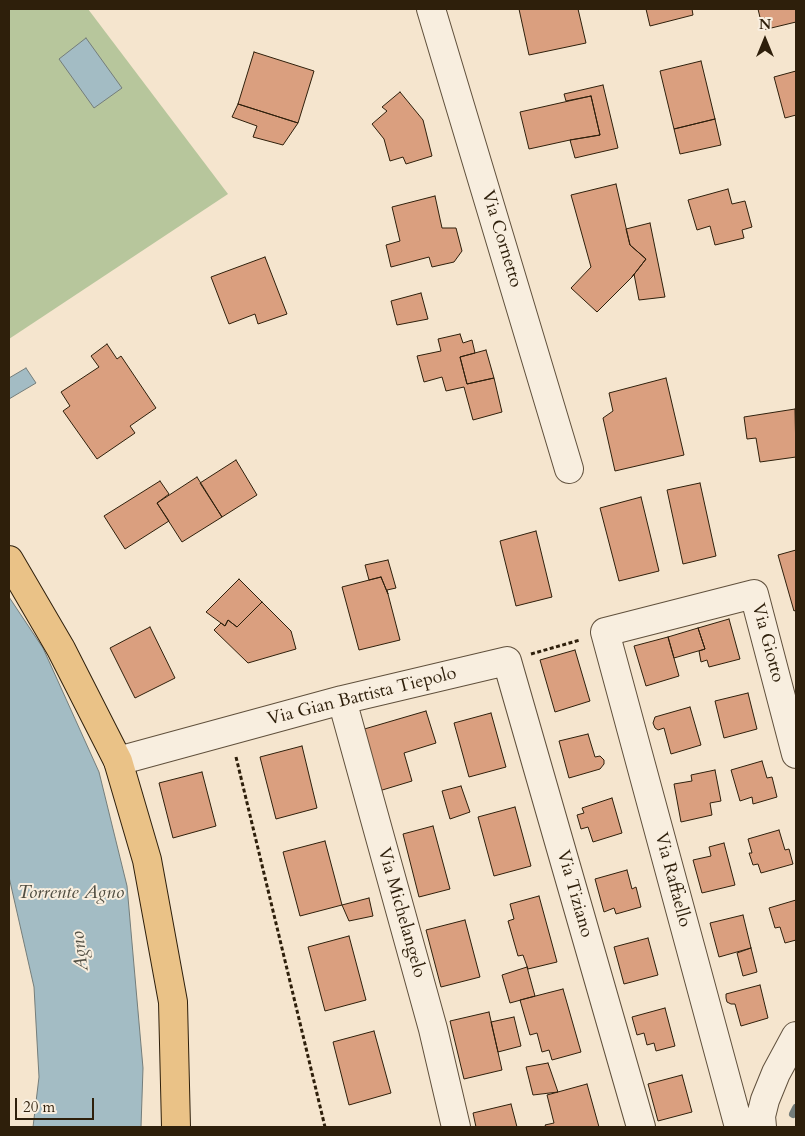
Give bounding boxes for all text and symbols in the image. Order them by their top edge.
north arrow [740,15,790,65]
text: N [759,15,771,34]
street label: Via Cornetto [476,188,526,290]
street label: Via Giotto [746,601,788,685]
street label: Via Gian Battista Tiepolo [265,663,459,731]
street label: Via Raffaello [649,830,695,930]
street label: Via Michelangelo [372,845,430,981]
street label: Via Tiziano [551,848,597,940]
water label: Torrente Agno [18,883,124,905]
water label: Agno [67,930,95,972]
scale bar [18,1088,96,1120]
text: 20 m [23,1097,55,1117]

